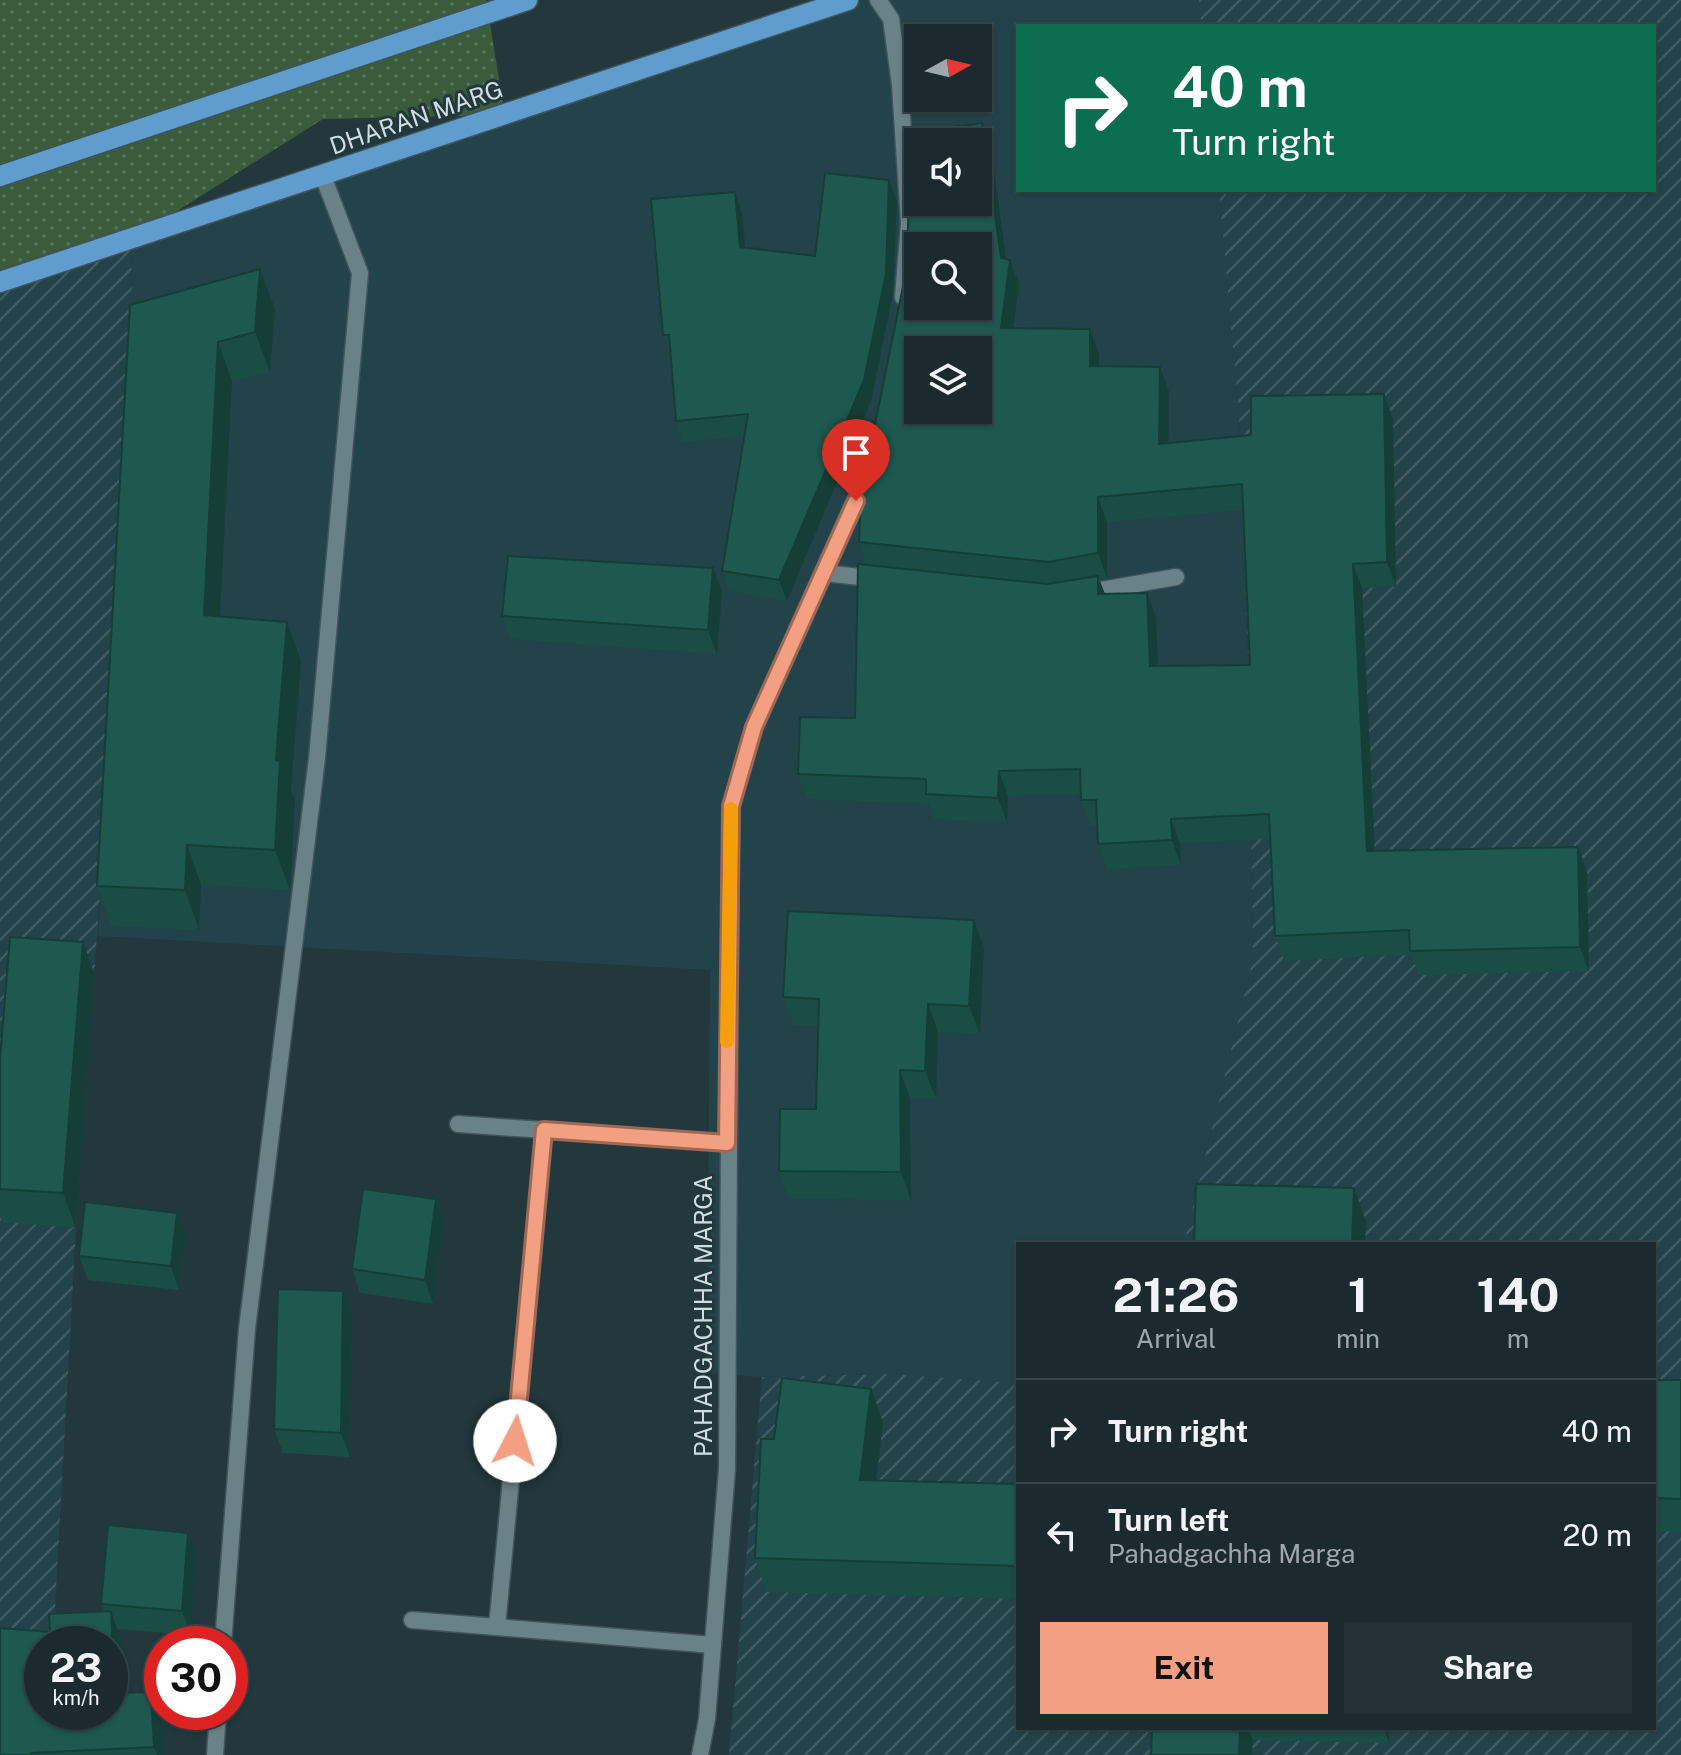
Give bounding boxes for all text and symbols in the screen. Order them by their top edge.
north arrow [904,24,992,112]
map controls [904,24,992,424]
text: 40 m [1172,54,1308,120]
icon: right [1040,56,1144,160]
street label: DHARAN MARG [326,74,506,160]
text: Turn right [1172,121,1335,163]
button: sound [904,128,992,216]
button: search [904,232,992,320]
button: layers [904,336,992,424]
pin [822,419,890,501]
icon: arrive [834,431,878,475]
street label: PAHADGACHHA MARGA [689,1175,717,1457]
text: 21:26 [1112,1266,1240,1323]
text: 1 [1348,1266,1368,1323]
text: 140 [1477,1266,1560,1323]
text: Arrival [1136,1323,1216,1354]
text: min [1336,1323,1380,1354]
text: m [1507,1323,1529,1354]
position arrow [473,1399,557,1483]
icon: right [1040,1409,1084,1453]
text: Turn right [1108,1413,1248,1449]
text: 40 m [1562,1413,1632,1449]
text: Turn left [1108,1502,1229,1538]
icon: left [1040,1513,1084,1557]
text: 20 m [1563,1517,1632,1553]
text: Pahadgachha Marga [1108,1538,1355,1569]
button: Exit [1040,1622,1328,1714]
button: Share [1344,1622,1632,1714]
speed limit sign: 30 [144,1626,248,1730]
text: 23 [50,1644,102,1691]
text: km/h [52,1686,100,1710]

